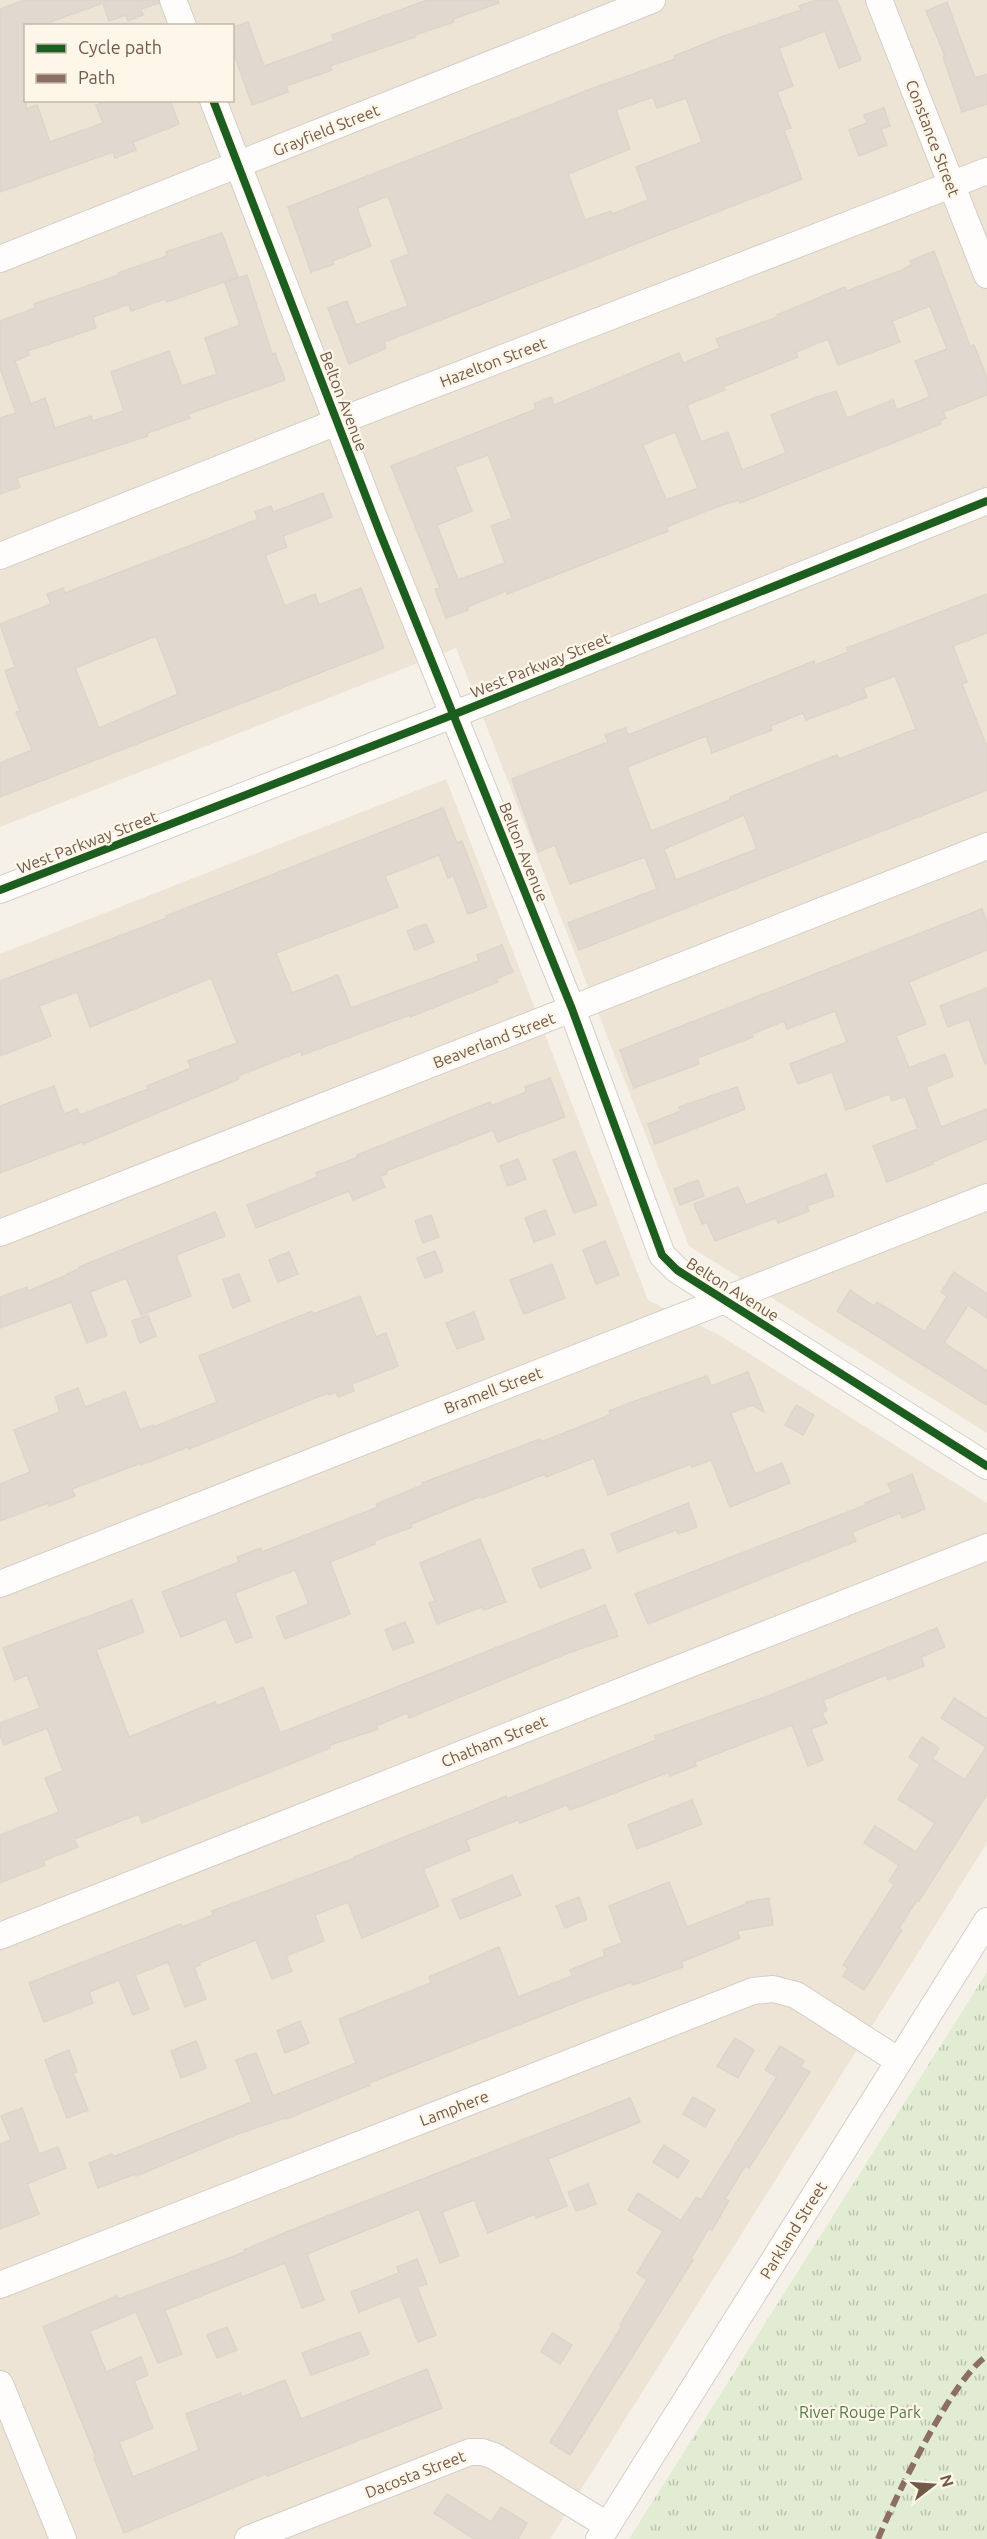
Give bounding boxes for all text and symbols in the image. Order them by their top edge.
legend [24,24,234,102]
text: Cycle path [78,37,162,57]
text: Path [78,67,115,87]
street label: Constance Street [902,77,964,199]
street label: Grayfield Street [270,100,383,160]
street label: Hazelton Street [437,333,549,391]
street label: Belton Avenue [317,349,371,453]
street label: West Parkway Street [468,629,613,701]
street label: Belton Avenue [496,800,552,904]
street label: West Parkway Street [14,807,160,877]
street label: Beaverland Street [430,1008,558,1072]
street label: Belton Avenue [683,1253,783,1325]
street label: Bramell Street [441,1363,545,1417]
street label: Chatham Street [438,1711,550,1771]
street label: Lamphere [417,2087,491,2129]
street label: Parkland Street [756,2178,830,2282]
park label: River Rouge Park [799,2403,921,2421]
street label: Dacosta Street [362,2446,468,2501]
north arrow [903,2455,963,2515]
text: N [937,2472,958,2489]

